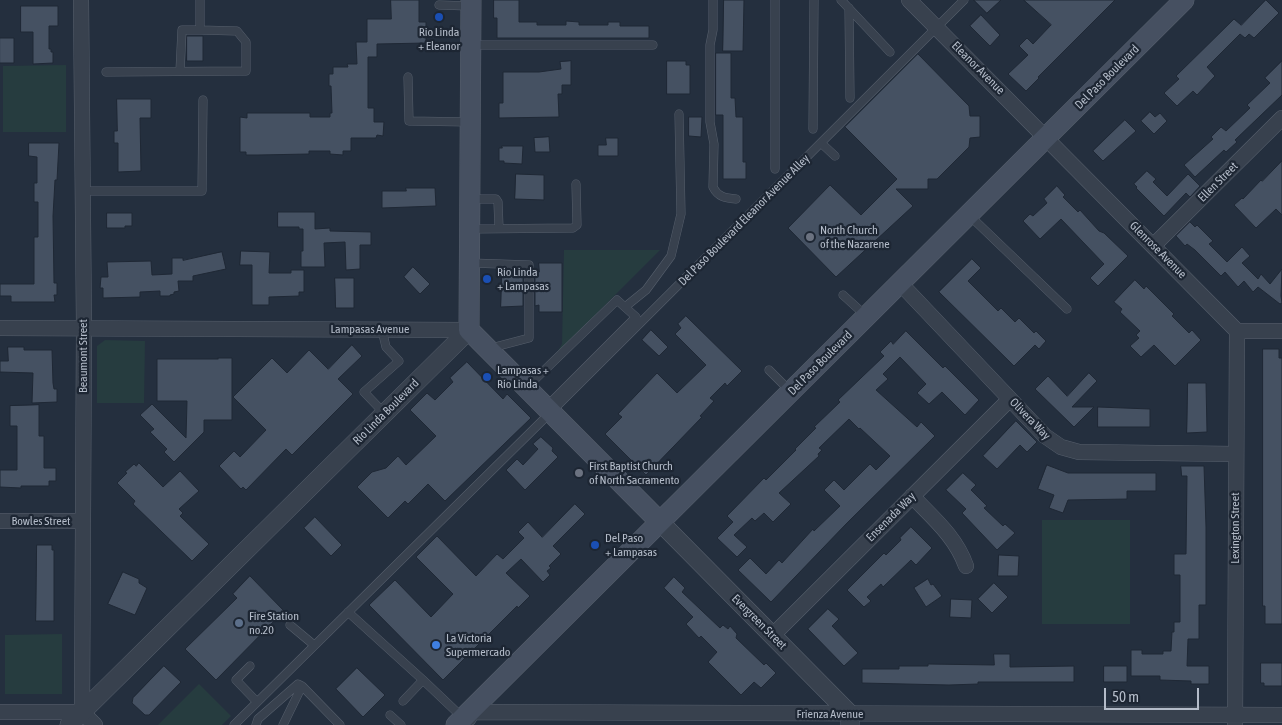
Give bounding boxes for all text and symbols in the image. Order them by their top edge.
marker: Rio Linda + Eleanor [433,11,445,23]
place label: Rio Linda + Eleanor [418,25,460,53]
street label: Eleanor Avenue [948,38,1008,98]
street label: Del Paso Boulevard [1072,42,1142,112]
street label: Del Paso Boulevard Eleanor Avenue Alley [675,151,813,289]
street label: Ellen Street [1195,159,1241,205]
street label: Glenrose Avenue [1127,219,1189,281]
place label: North Church of the Nazarene [820,223,890,251]
marker: North Church of the Nazarene [804,231,816,243]
place label: Rio Linda + Lampasas [497,265,549,293]
marker: Rio Linda + Lampasas [481,273,493,285]
street label: Beaumont Street [76,319,90,393]
street label: Lampasas Avenue [330,322,410,336]
street label: Del Paso Boulevard [785,328,855,398]
place label: Lampasas + Rio Linda [497,363,549,391]
marker: Lampasas + Rio Linda [481,371,493,383]
street label: Rio Linda Boulevard [350,376,422,448]
street label: Olivera Way [1007,395,1053,443]
place label: First Baptist Church of North Sacramento [589,459,679,487]
marker: First Baptist Church of North Sacramento [573,467,585,479]
street label: Ensenada Way [863,489,919,545]
street label: Lexington Street [1228,492,1242,564]
street label: Bowles Street [11,514,71,528]
place label: Del Paso + Lampasas [605,531,657,559]
marker: Del Paso + Lampasas [589,539,601,551]
street label: Evergreen Street [728,591,790,653]
place label: Fire Station no.20 [249,609,299,637]
marker: Fire Station no.20 [233,617,245,629]
place label: La Victoria Supermercado [446,631,510,659]
marker: La Victoria Supermercado [430,639,442,651]
scale bar [1107,678,1202,710]
text: 50 m [1112,688,1139,705]
street label: Frienza Avenue [797,707,863,721]

